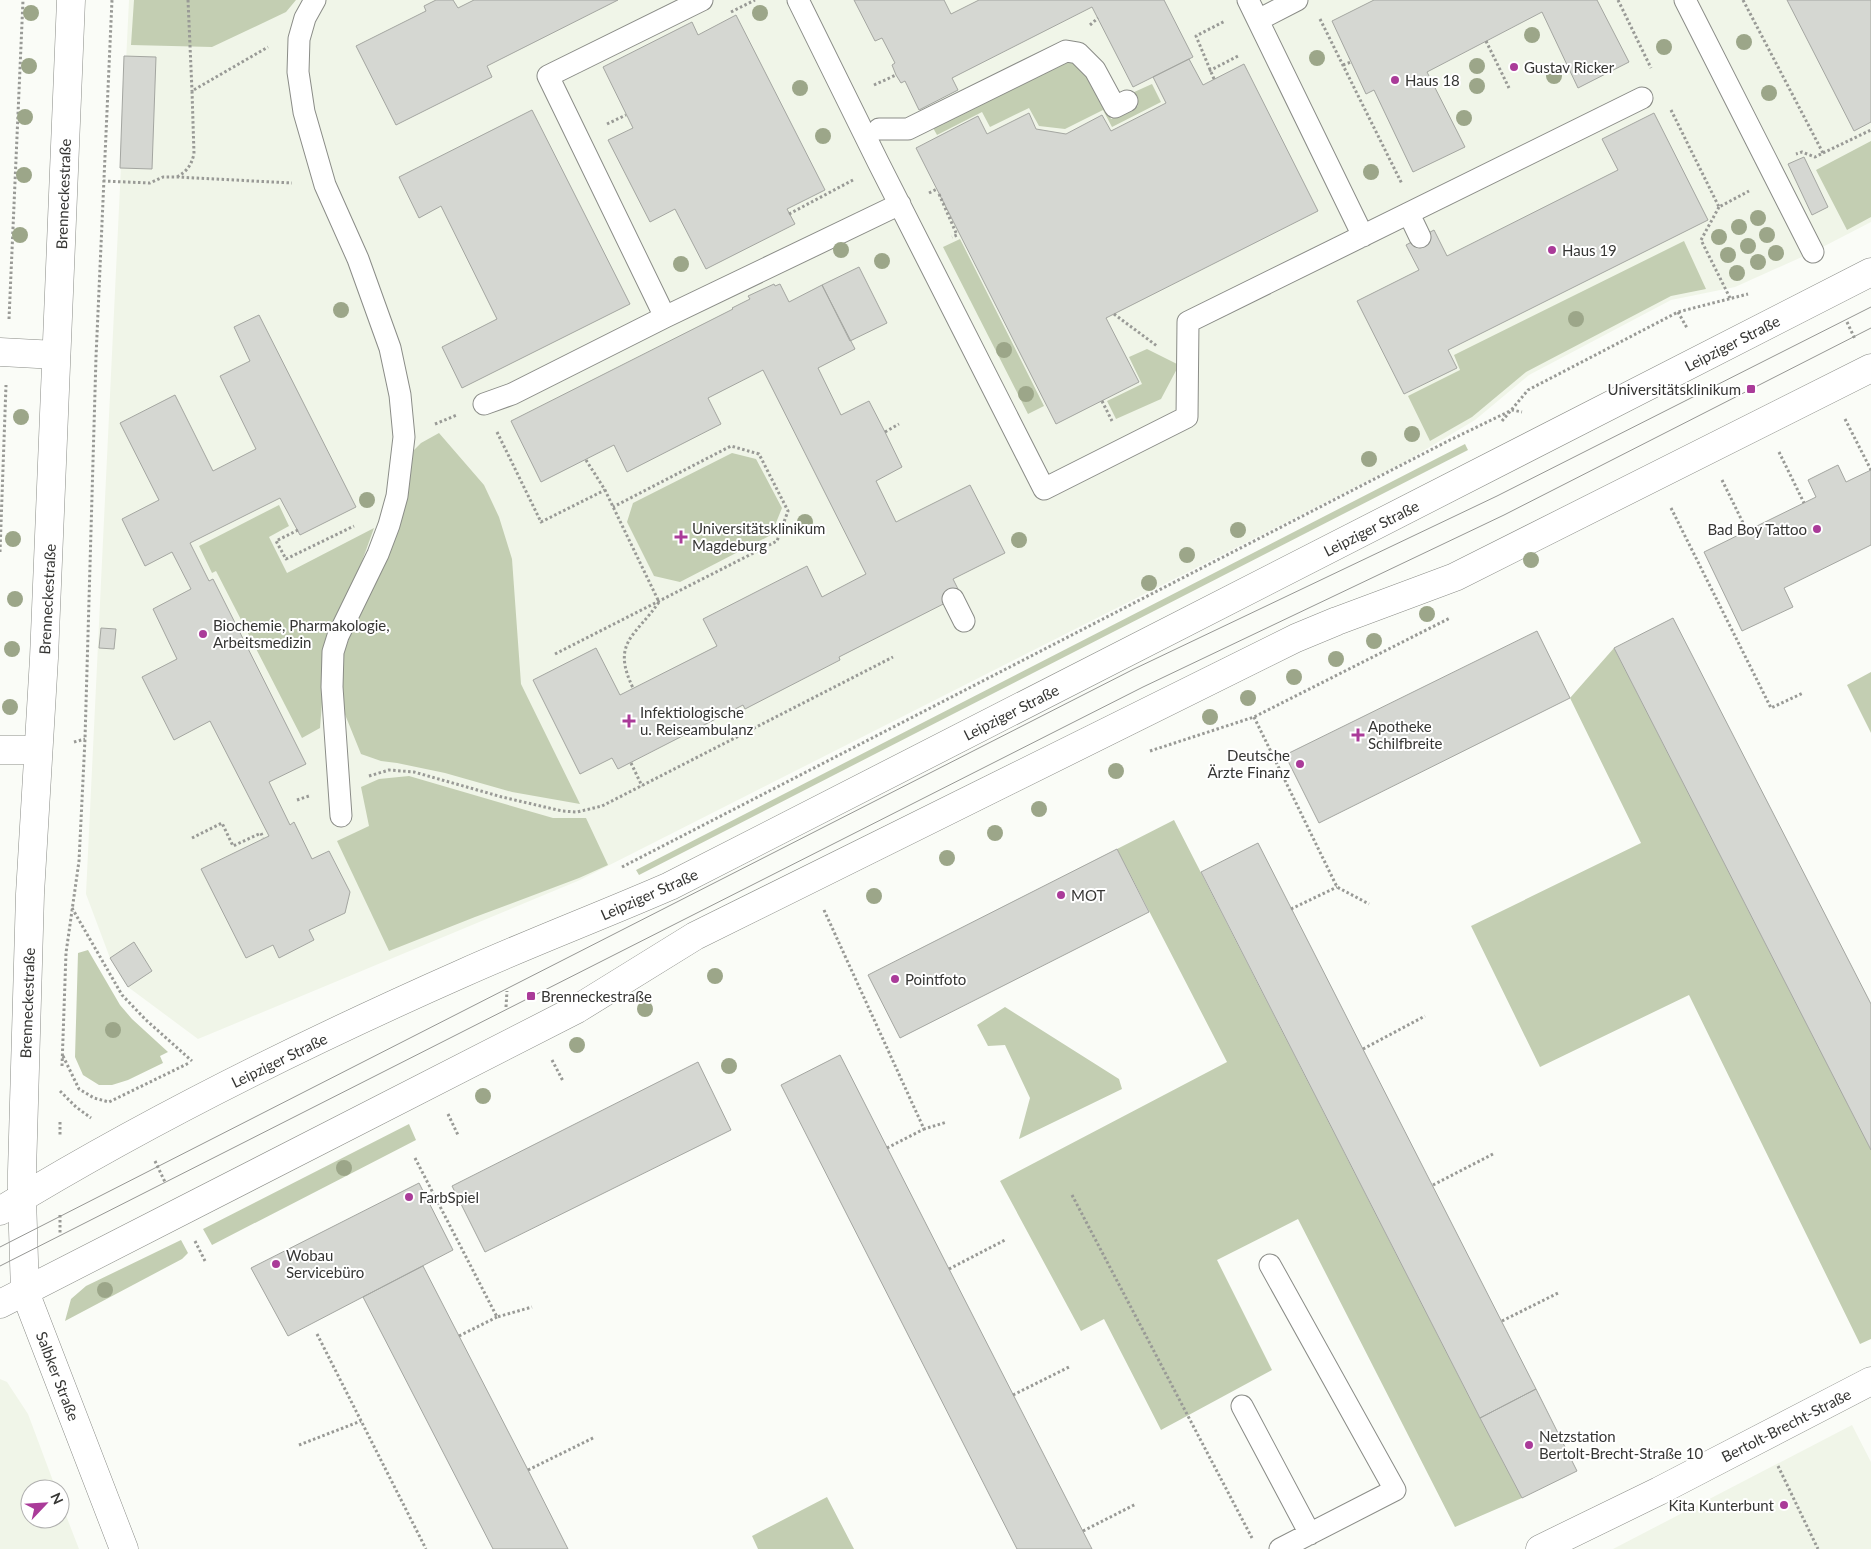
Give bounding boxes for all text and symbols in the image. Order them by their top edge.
place label: Gustav Ricker [1524,58,1615,76]
marker: Gustav Ricker [1508,61,1520,73]
place label: Haus 18 [1405,71,1460,89]
marker: Haus 18 [1389,74,1401,86]
street label: Brenneckestraße [52,138,74,250]
place label: Haus 19 [1562,241,1617,259]
marker: Haus 19 [1546,244,1558,256]
street label: Leipziger Straße [1681,311,1783,375]
place label: Universitätsklinikum [1608,380,1741,398]
marker: Universitätsklinikum [1745,383,1757,395]
street label: Leipziger Straße [1320,496,1422,560]
place label: Universitätsklinikum Magdeburg [692,519,825,554]
place label: Bad Boy Tattoo [1707,520,1807,538]
marker: Bad Boy Tattoo [1811,523,1823,535]
marker: Universitätsklinikum Magdeburg [674,530,688,544]
street label: Brenneckestraße [35,543,59,655]
place label: Biochemie, Pharmakologie, Arbeitsmedizin [213,616,390,651]
marker: Biochemie, Pharmakologie, Arbeitsmedizin [197,628,209,640]
street label: Leipziger Straße [960,680,1062,744]
place label: Infektiologische u. Reiseambulanz [640,703,754,738]
marker: Infektiologische u. Reiseambulanz [622,714,636,728]
place label: Apotheke Schilfbreite [1368,717,1442,752]
marker: Apotheke Schilfbreite [1352,729,1364,741]
place label: Deutsche Ärzte Finanz [1208,746,1290,781]
marker: Deutsche Ärzte Finanz [1294,758,1306,770]
street label: Leipziger Straße [598,864,700,923]
place label: MOT [1071,886,1105,904]
marker: MOT [1055,889,1067,901]
street label: Brenneckestraße [16,947,38,1059]
place label: Pointfoto [905,970,966,988]
marker: Pointfoto [889,973,901,985]
place label: Brenneckestraße [541,987,652,1005]
marker: Brenneckestraße [525,990,537,1002]
street label: Leipziger Straße [228,1029,330,1091]
place label: FarbSpiel [419,1188,479,1206]
marker: FarbSpiel [403,1191,415,1203]
place label: Wobau Servicebüro [286,1246,364,1281]
marker: Wobau Servicebüro [270,1258,282,1270]
street label: Salbker Straße [33,1329,83,1423]
street label: Bertolt-Brecht-Straße [1718,1385,1854,1465]
place label: Netzstation Bertolt-Brecht-Straße 10 [1539,1427,1703,1462]
marker: Netzstation Bertolt-Brecht-Straße 10 [1523,1439,1535,1451]
north arrow [20,1479,70,1529]
text: N [47,1490,67,1507]
place label: Kita Kunterbunt [1668,1496,1775,1514]
marker: Kita Kunterbunt [1778,1499,1790,1511]

